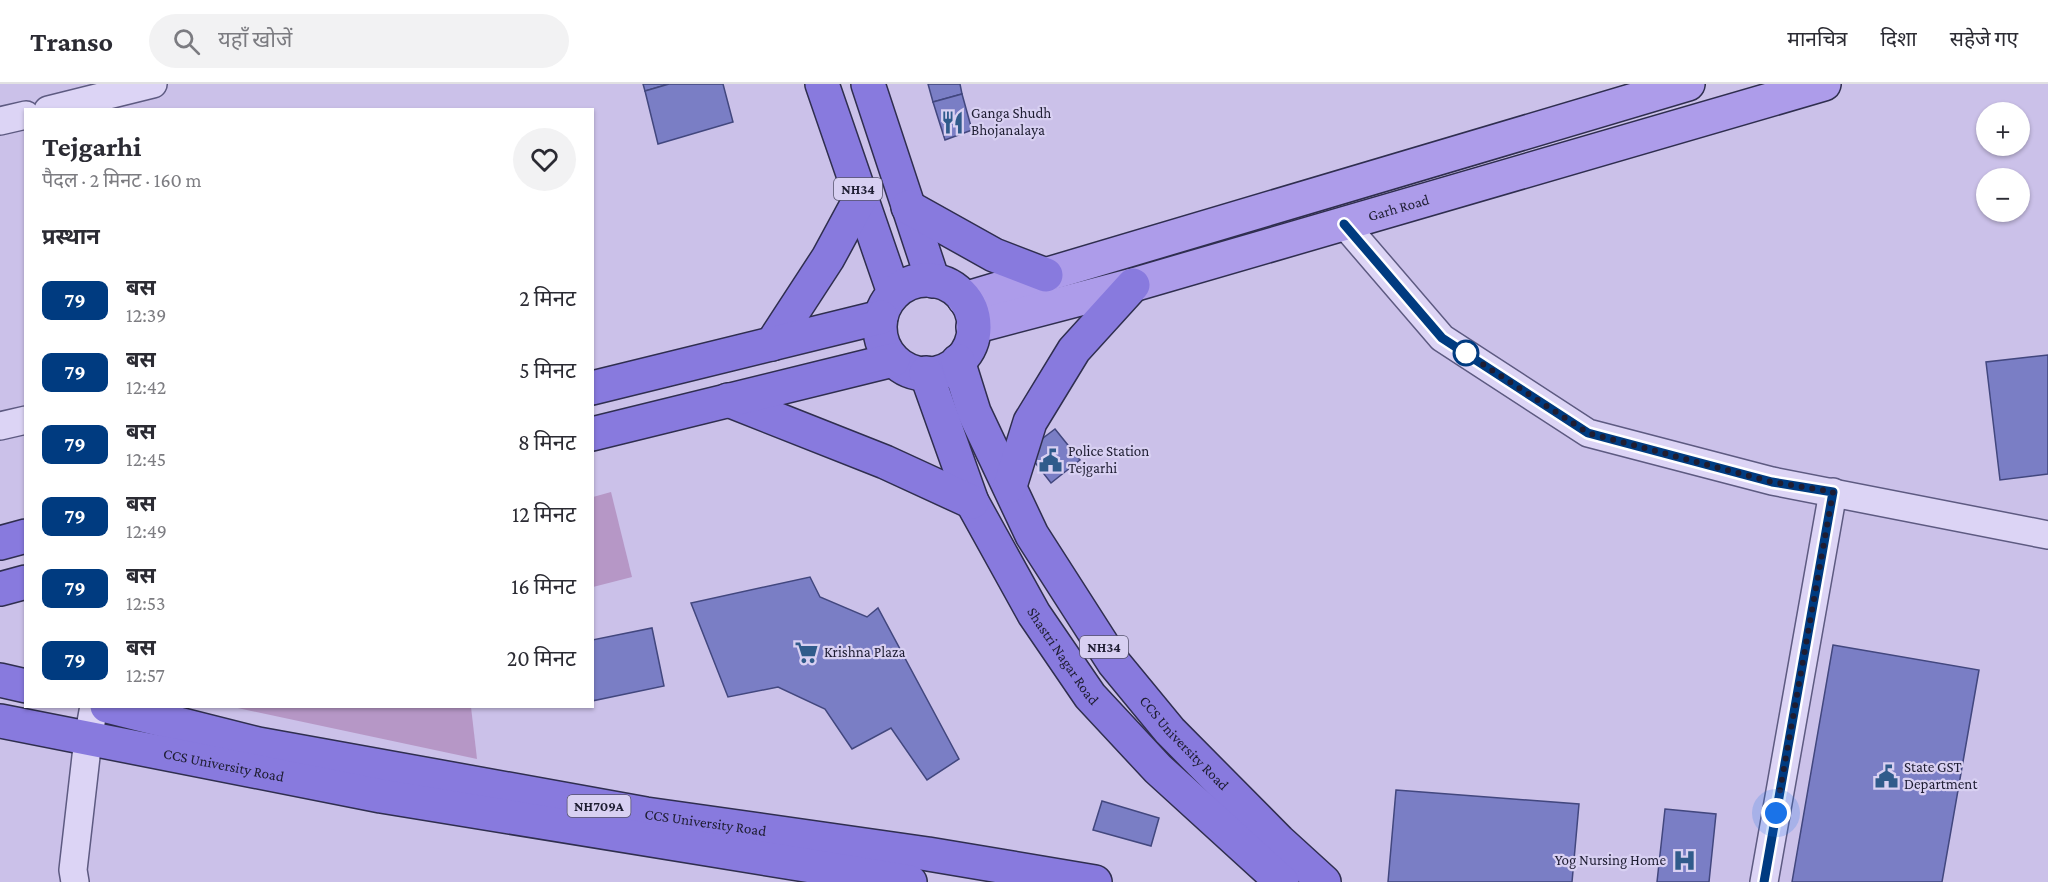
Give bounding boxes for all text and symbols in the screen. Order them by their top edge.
search box [149,14,569,68]
icon: search [170,25,203,58]
text: Transo [30,26,113,57]
text: यहाँ खोजें [218,27,292,52]
text: मानचित्र [1787,27,1847,51]
text: दिशा [1880,27,1917,51]
text: सहेजे गए [1950,27,2018,51]
map controls [1976,102,2030,222]
button: + [1976,102,2030,156]
place label: Ganga Shudh Bhojanalaya [971,105,1051,139]
restaurant icon: Ganga Shudh Bhojanalaya [940,109,966,135]
button: heart [513,128,576,191]
text: Tejgarhi [42,131,141,162]
button: − [1976,168,2030,222]
text: पैदल · 2 मिनट · 160 m [42,169,202,191]
road number: NH34 [834,178,882,200]
street label: Garh Road [1366,191,1431,224]
text: प्रस्थान [42,224,100,249]
text: बस [126,275,156,300]
text: 2 मिनट [519,286,576,311]
text: 79 [64,288,86,312]
text: 12:39 [126,304,166,326]
unlabelled marker [1453,340,1479,366]
text: बस [126,347,156,372]
text: 5 मिनट [519,358,576,383]
text: 79 [64,360,86,384]
text: 12:42 [126,376,166,398]
text: बस [126,419,156,444]
text: 8 मिनट [518,430,576,455]
text: 79 [64,432,86,456]
place label: Police Station Tejgarhi [1068,443,1149,477]
public building icon: Police Station Tejgarhi [1037,447,1063,473]
text: 12:45 [126,448,166,470]
text: बस [126,491,156,516]
text: 12 मिनट [512,502,576,527]
text: 79 [64,504,86,528]
text: 12:49 [126,520,167,542]
text: बस [126,563,156,588]
text: 16 मिनट [511,574,576,599]
text: 79 [64,576,86,600]
text: 12:53 [126,592,165,614]
street label: Shastri Nagar Road [1024,605,1102,708]
text: बस [126,635,156,660]
road number: NH34 [1080,636,1128,658]
supermarket icon: Krishna Plaza [793,639,819,665]
place label: Krishna Plaza [824,644,905,660]
text: 20 मिनट [507,646,576,671]
text: 79 [64,648,86,672]
text: 12:57 [126,664,165,686]
street label: CCS University Road [1137,693,1232,793]
street label: CCS University Road [162,745,286,785]
place label: State GST Department [1904,759,1978,793]
public building icon: State GST Department [1873,763,1899,789]
road number: NH709A [568,795,630,817]
your location [1761,798,1791,828]
street label: CCS University Road [644,806,767,839]
hospital icon: Yog Nursing Home [1671,847,1697,873]
place label: Yog Nursing Home [1555,852,1666,869]

